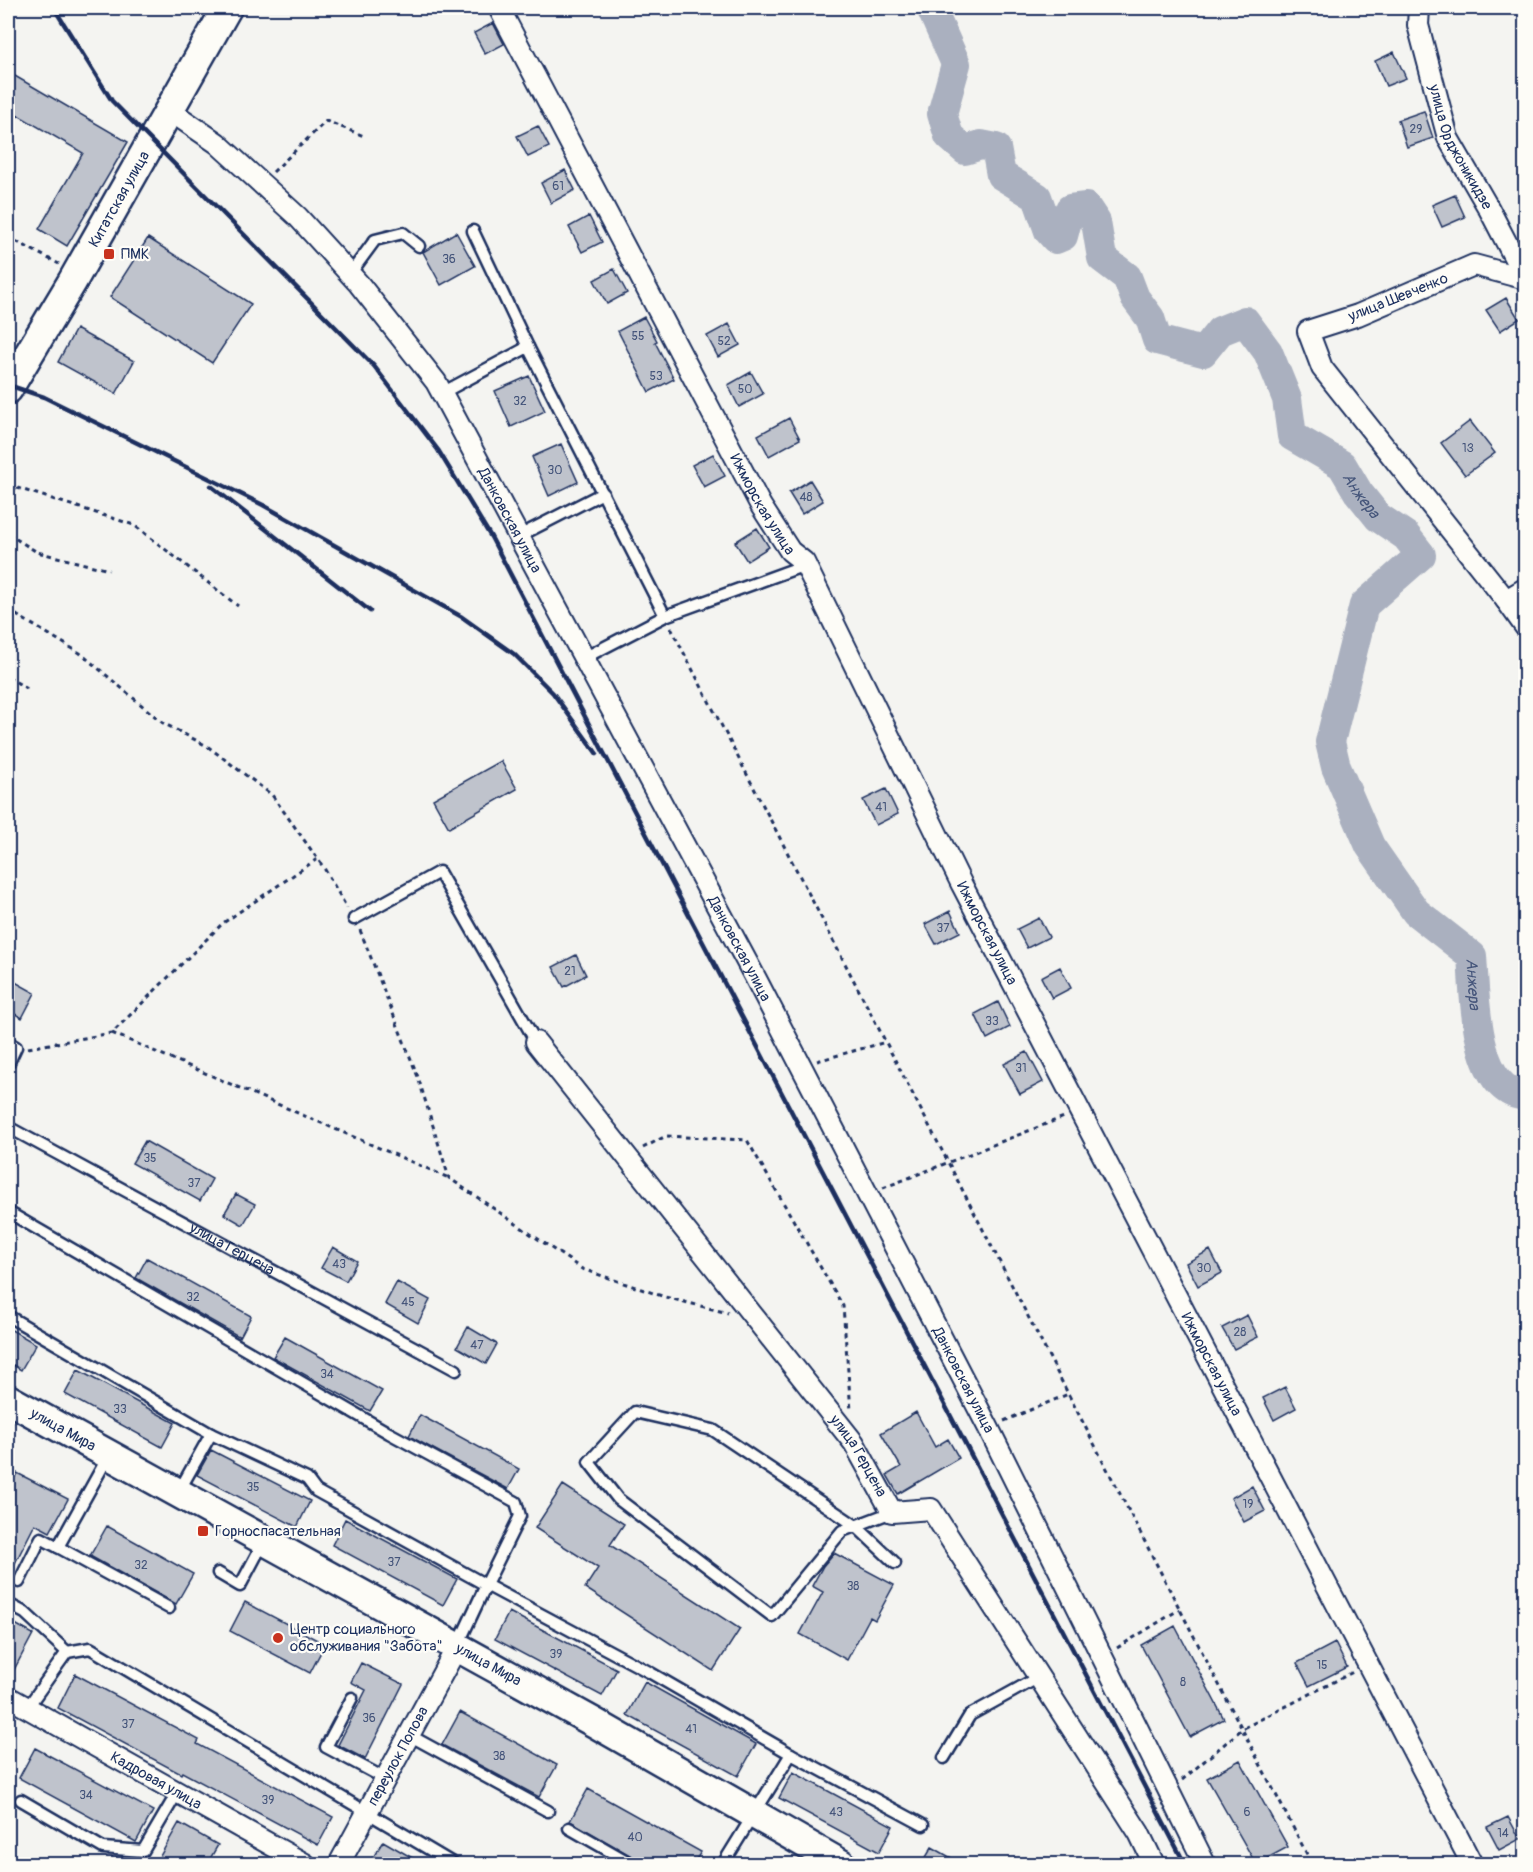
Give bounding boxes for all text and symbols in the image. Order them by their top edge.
street label: улица Орджоникидзе [1424,82,1497,214]
house number: 29 [1410,122,1422,137]
street label: Китатская улица [85,148,154,251]
house number: 61 [552,179,564,194]
place label: ПМК [121,245,149,264]
marker: ПМК [102,247,116,261]
house number: 36 [442,252,456,267]
street label: улица Шевченко [1345,269,1451,326]
house number: 55 [631,329,645,344]
house number: 52 [717,334,731,349]
house number: 53 [649,369,663,384]
house number: 50 [738,382,752,397]
house number: 32 [513,394,527,409]
house number: 1З [1462,441,1474,456]
street label: Ижморская улица [725,451,799,559]
house number: 30 [548,463,562,478]
street label: Данковская улица [473,464,546,576]
water label: Анжера [1338,469,1385,524]
house number: 48 [799,490,813,505]
house number: 41 [875,800,887,815]
street label: Ижморская улица [952,879,1021,988]
street label: Данковская улица [703,892,775,1005]
house number: 37 [936,921,950,936]
water label: Анжера [1461,958,1485,1012]
house number: 21 [564,964,576,979]
house number: 33 [985,1014,999,1029]
house number: 31 [1015,1061,1027,1076]
house number: 35 [143,1151,157,1166]
house number: 37 [187,1176,201,1191]
street label: улица Герцена [185,1218,278,1280]
house number: 43 [332,1257,346,1272]
house number: 30 [1197,1261,1211,1276]
house number: 32 [186,1290,200,1305]
house number: 45 [401,1295,415,1310]
street label: Ижморская улица [1177,1310,1246,1419]
street label: Данковская улица [927,1323,998,1436]
house number: 28 [1234,1325,1246,1340]
house number: 47 [470,1338,484,1353]
house number: 34 [320,1367,334,1382]
house number: 33 [113,1402,127,1417]
street label: улица Мира [26,1404,99,1456]
street label: улица Герцена [825,1410,891,1500]
house number: 35 [246,1480,260,1495]
house number: 19 [1243,1497,1253,1512]
place label: Горноспасательная [215,1522,341,1541]
marker: Горноспасательная [196,1524,210,1538]
house number: 37 [387,1555,401,1570]
house number: 32 [134,1558,148,1573]
house number: 38 [847,1579,859,1594]
place label: Центр социального обслуживания "Забота" [290,1620,443,1656]
marker: Центр социального обслуживания "Забота" [271,1631,285,1645]
street label: улица Мира [451,1638,525,1691]
house number: 39 [550,1647,562,1662]
house number: 15 [1316,1658,1328,1673]
house number: 8 [1180,1675,1186,1690]
street label: переулок Попова [364,1703,433,1809]
house number: 36 [362,1711,376,1726]
house number: 37 [121,1717,135,1732]
house number: 41 [685,1722,697,1737]
street label: Кадровая улица [107,1748,205,1814]
house number: 38 [493,1749,505,1764]
house number: 34 [79,1788,93,1803]
house number: 39 [262,1793,274,1808]
house number: 43 [829,1805,843,1820]
house number: 6 [1244,1805,1251,1820]
house number: 14 [1497,1826,1509,1841]
house number: 40 [627,1830,643,1845]

